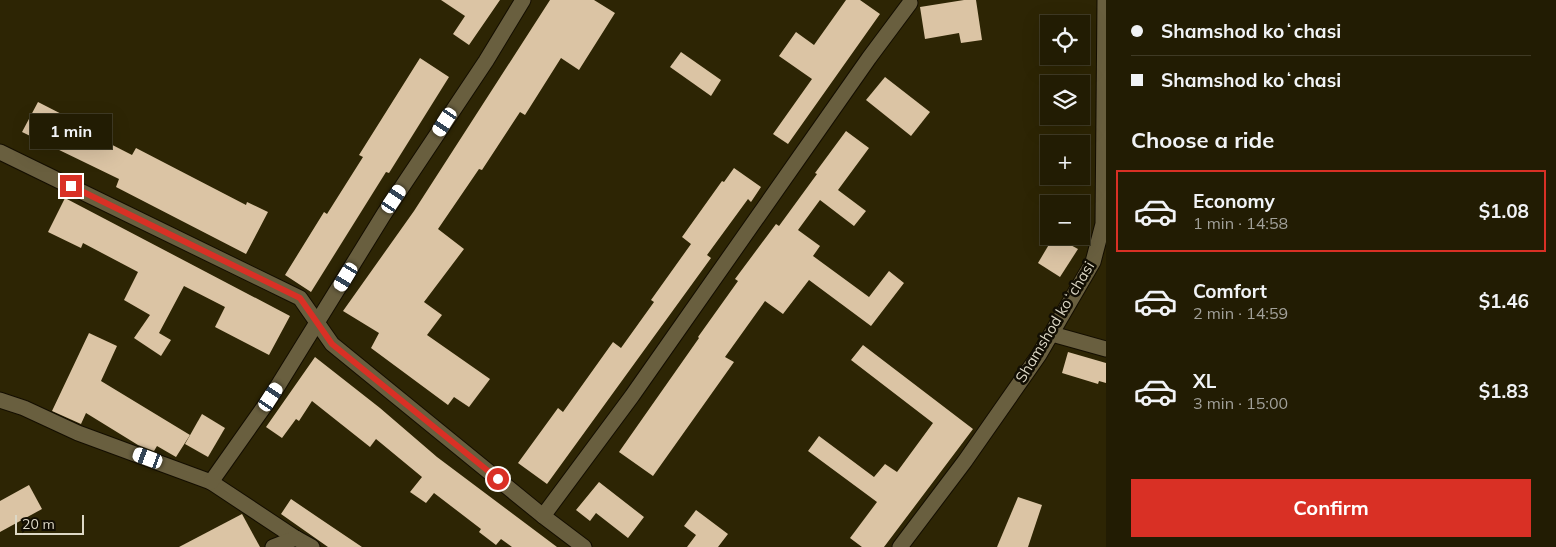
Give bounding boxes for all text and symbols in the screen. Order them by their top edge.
map controls [1040,15,1090,245]
button: locate [1040,15,1090,65]
text: Shamshod koʻchasi [1161,19,1341,43]
text: Shamshod koʻchasi [1161,68,1341,92]
button: layers [1040,75,1090,125]
car [430,105,459,139]
callout: 1 min [30,114,112,148]
text: 1 min [50,121,92,141]
text: Choose a ride [1131,126,1274,154]
button: + [1040,135,1090,185]
route end [60,175,82,197]
car [379,182,408,216]
icon: car [1133,189,1178,234]
text: Economy [1193,189,1275,213]
button: − [1040,195,1090,245]
text: $1.08 [1479,199,1529,223]
text: 1 min · 14:58 [1193,213,1288,233]
street label: Shamshod koʻchasi [1011,258,1098,386]
car [331,260,360,294]
icon: car [1133,279,1178,324]
text: Comfort [1193,279,1267,303]
text: $1.46 [1479,289,1529,313]
text: 2 min · 14:59 [1193,303,1288,323]
icon: car [1133,369,1178,414]
text: XL [1193,369,1216,393]
text: $1.83 [1479,379,1529,403]
car [256,380,285,414]
text: 3 min · 15:00 [1193,393,1288,413]
car [131,446,164,470]
route start [487,468,509,490]
button: Confirm [1131,479,1531,537]
scale bar [15,512,84,535]
text: 20 m [22,515,55,533]

